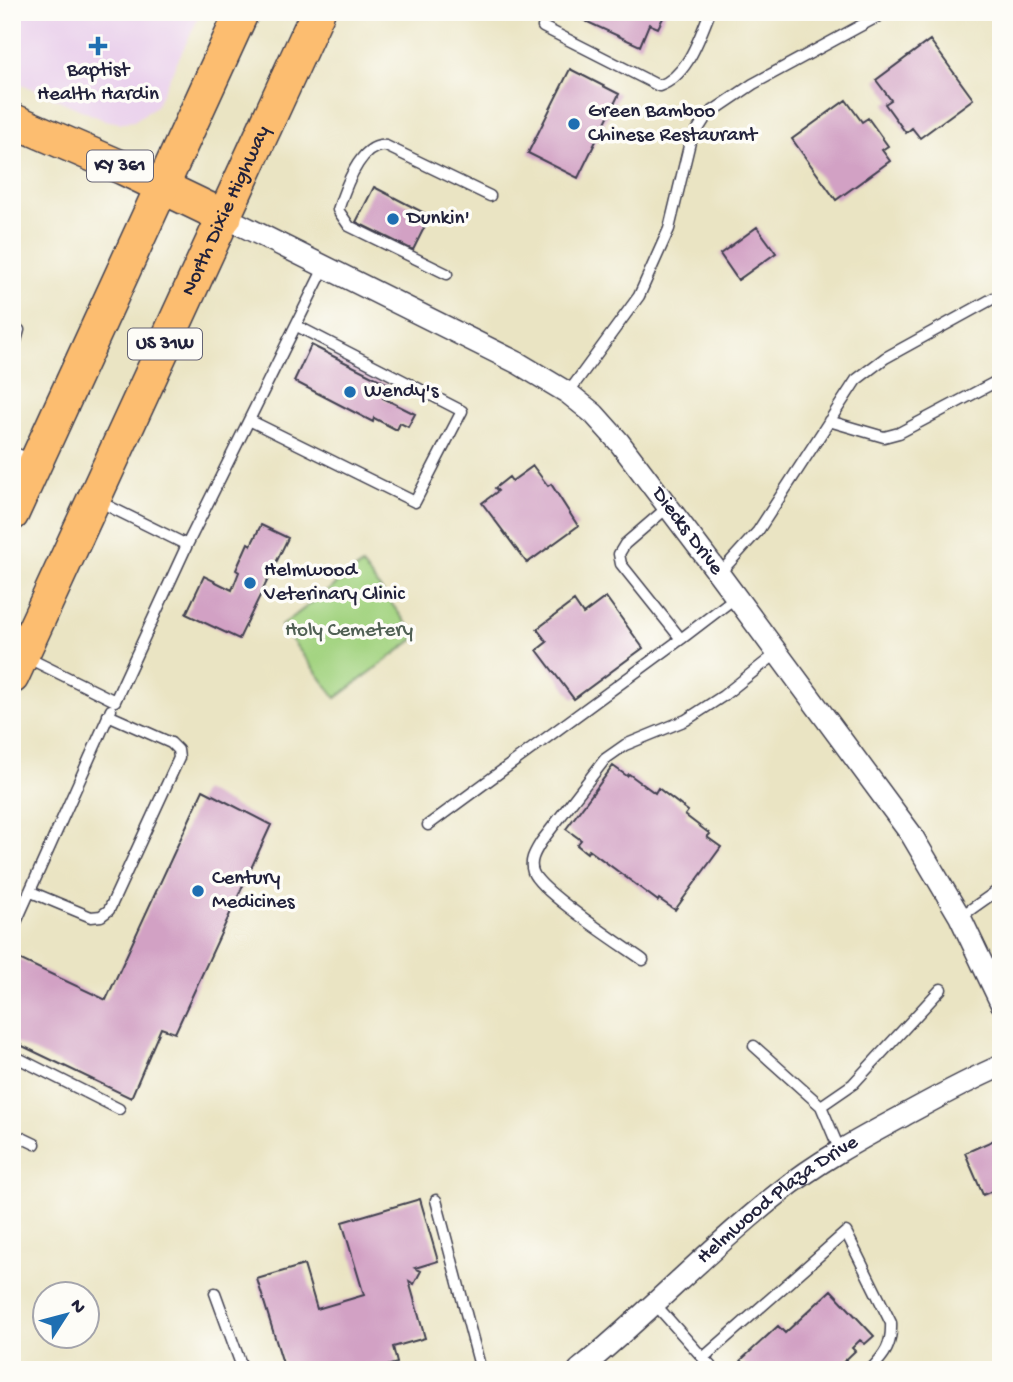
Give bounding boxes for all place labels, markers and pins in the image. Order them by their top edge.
marker: Baptist Health Hardin [88,36,108,56]
place label: Baptist Health Hardin [37,59,159,108]
place label: Green Bamboo Chinese Restaurant [588,100,759,149]
marker: Green Bamboo Chinese Restaurant [566,116,582,132]
place label: Dunkin' [405,207,470,232]
marker: Dunkin' [385,211,401,227]
place label: Wendy's [364,380,440,405]
marker: Wendy's [342,384,358,400]
place label: Helmwood Veterinary Clinic [263,559,405,608]
marker: Helmwood Veterinary Clinic [242,575,258,591]
place label: Century Medicines [212,867,296,916]
marker: Century Medicines [190,883,206,899]

